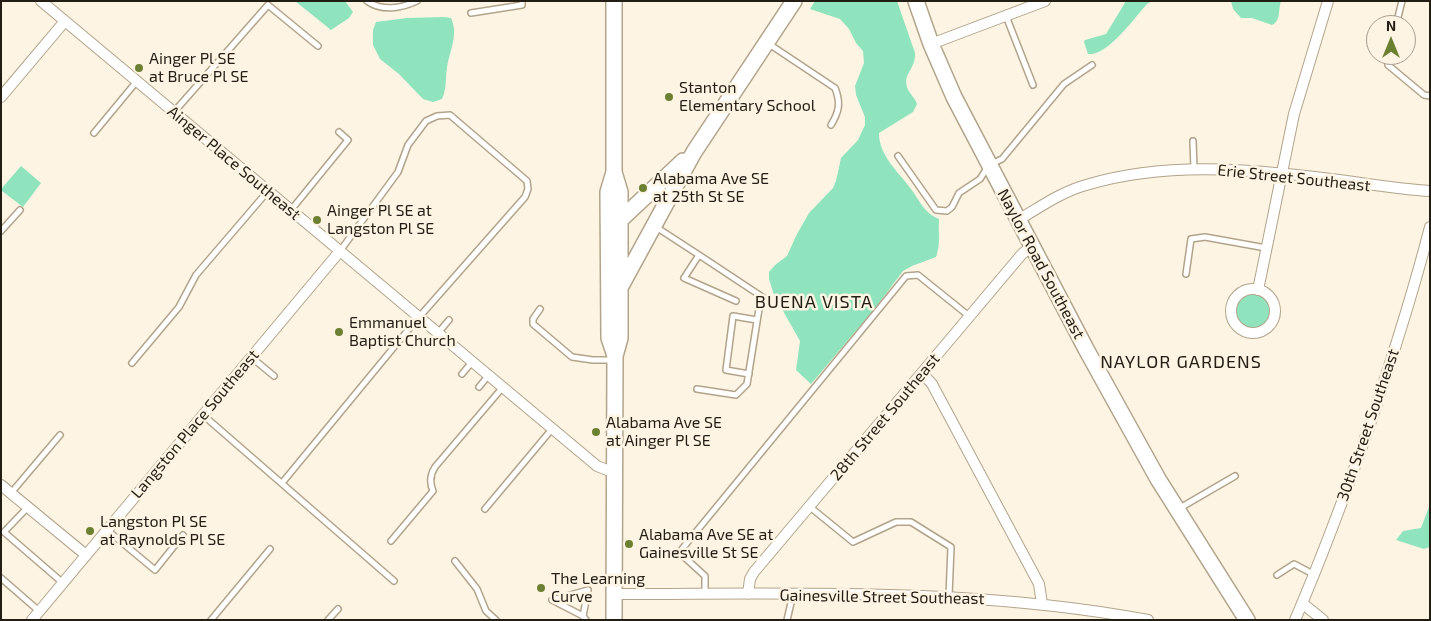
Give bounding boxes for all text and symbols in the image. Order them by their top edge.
north arrow [1366,15,1416,65]
text: N [1386,17,1396,34]
place label: Ainger Pl SE at Bruce Pl SE [149,49,248,87]
marker: Ainger Pl SE at Bruce Pl SE [133,62,145,74]
place label: Stanton Elementary School [679,78,816,116]
marker: Stanton Elementary School [663,91,675,103]
street label: Ainger Place Southeast [164,102,304,224]
street label: Erie Street Southeast [1217,160,1371,196]
place label: Alabama Ave SE at 25th St SE [653,169,769,207]
marker: Alabama Ave SE at 25th St SE [637,182,649,194]
street label: Naylor Road Southeast [993,186,1089,342]
place label: Ainger Pl SE at Langston Pl SE [327,201,434,239]
marker: Ainger Pl SE at Langston Pl SE [311,214,323,226]
district label: BUENA VISTA [753,291,875,313]
place label: Emmanuel Baptist Church [349,313,456,351]
marker: Emmanuel Baptist Church [333,326,345,338]
street label: Langston Place Southeast [127,346,263,502]
street label: 30th Street Southeast [1333,346,1403,504]
street label: 28th Street Southeast [826,350,944,484]
district label: NAYLOR GARDENS [1098,351,1264,373]
place label: Alabama Ave SE at Ainger Pl SE [606,413,722,451]
marker: Alabama Ave SE at Ainger Pl SE [590,426,602,438]
place label: Langston Pl SE at Raynolds Pl SE [100,512,225,550]
marker: Langston Pl SE at Raynolds Pl SE [84,525,96,537]
place label: Alabama Ave SE at Gainesville St SE [639,525,773,563]
marker: Alabama Ave SE at Gainesville St SE [623,538,635,550]
place label: The Learning Curve [551,569,645,607]
marker: The Learning Curve [535,582,547,594]
street label: Gainesville Street Southeast [779,586,985,608]

